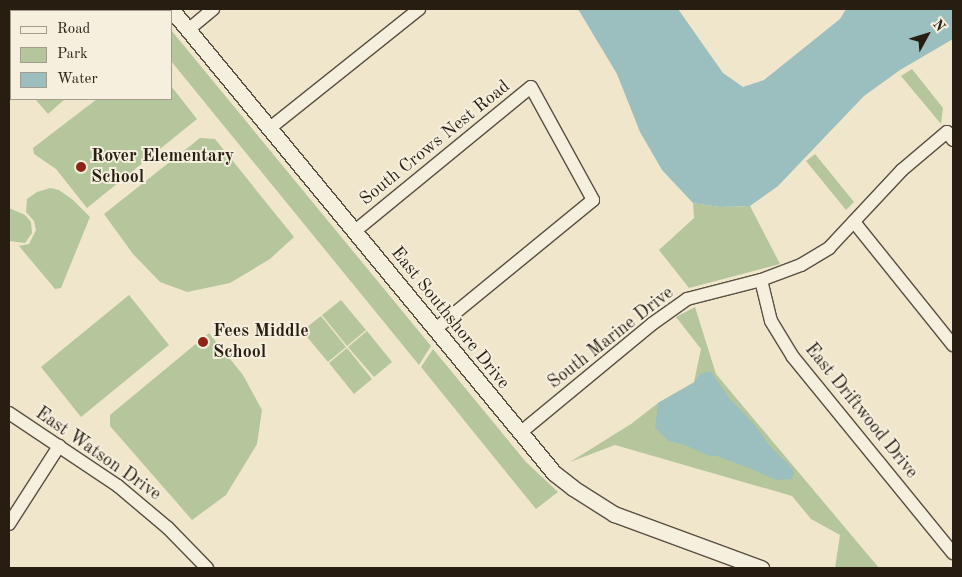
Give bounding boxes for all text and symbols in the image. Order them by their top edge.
legend [10,10,172,100]
north arrow [902,10,952,60]
text: N [930,17,947,34]
text: Road [57,22,90,37]
text: Park [57,47,88,62]
text: Water [57,72,98,87]
street label: South Crows Nest Road [355,76,515,210]
place label: Rover Elementary School [91,146,234,188]
marker: Rover Elementary School [75,161,87,173]
street label: East Southshore Drive [386,243,514,393]
street label: South Marine Drive [544,282,678,394]
place label: Fees Middle School [213,321,309,364]
marker: Fees Middle School [197,336,209,348]
street label: East Driftwood Drive [800,339,922,483]
street label: East Watson Drive [31,403,165,505]

